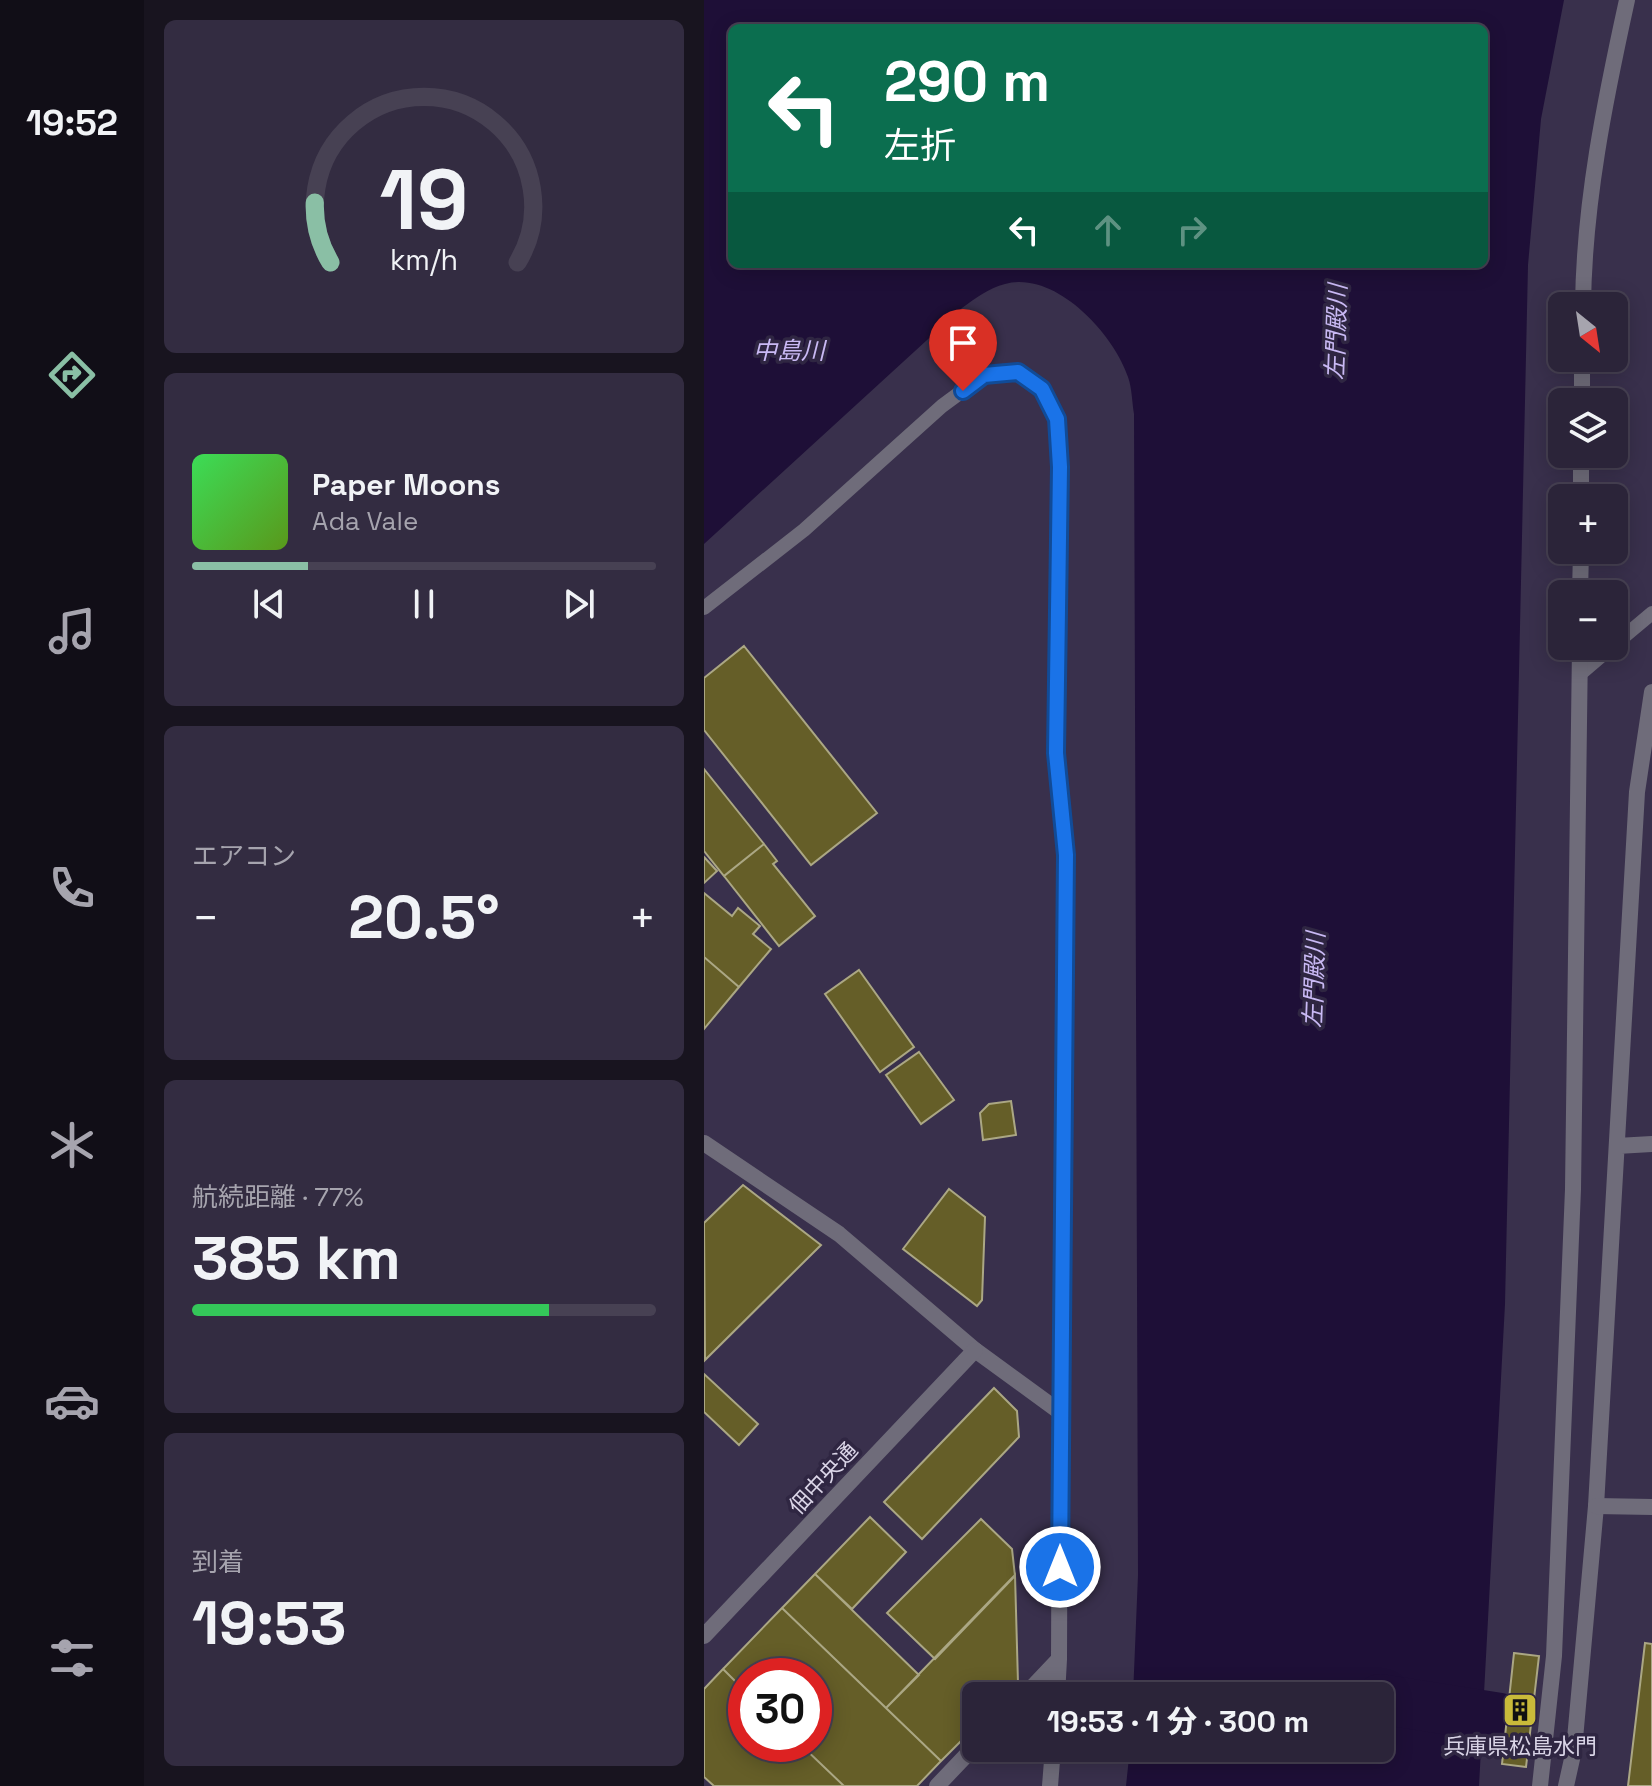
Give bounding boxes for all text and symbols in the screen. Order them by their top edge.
text: 290 m [884,46,1050,117]
icon: left [752,56,856,160]
text: 19:52 [26,100,118,146]
text: 左折 [884,123,956,169]
text: 19 [379,146,469,252]
icon: left [1002,208,1046,252]
icon: ahead [1086,208,1130,252]
icon: right [1170,208,1214,252]
text: km/h [390,242,458,278]
water label: 左門殿川 [1319,280,1353,381]
north arrow [1548,292,1628,372]
map controls [1548,292,1628,660]
pin [929,309,997,391]
icon: arrive [941,321,985,365]
water label: 中島川 [753,335,828,366]
icon: directions [44,347,100,403]
button: layers [1548,388,1628,468]
text: Paper Moons [312,465,501,504]
button: + [1548,484,1628,564]
text: Ada Vale [312,504,418,538]
button: − [1548,580,1628,660]
icon: previous [247,582,291,626]
icon: pause [402,582,446,626]
icon: next [557,582,601,626]
icon: music [44,603,100,659]
text: エアコン [192,839,296,873]
icon: phone [44,860,100,916]
text: 20.5° [348,879,500,956]
text: − [192,890,219,946]
text: + [629,890,656,946]
water label: 左門殿川 [1297,928,1331,1029]
icon: climate [44,1117,100,1173]
text: 航続距離 · 77% [192,1180,364,1214]
text: 385 km [192,1220,401,1297]
icon: car [44,1373,100,1429]
street label: 佃中央通 [783,1436,863,1520]
position arrow [1018,1525,1102,1609]
text: 到着 [192,1545,244,1579]
text: 19:53 [192,1585,347,1662]
icon: filters [44,1630,100,1686]
speed limit sign: 30 [728,1658,832,1762]
building icon: 兵庫県松島水門 [1501,1691,1539,1729]
text: 19:53 · 1 分 · 300 m [1047,1702,1309,1741]
place label: 兵庫県松島水門 [1443,1732,1597,1760]

